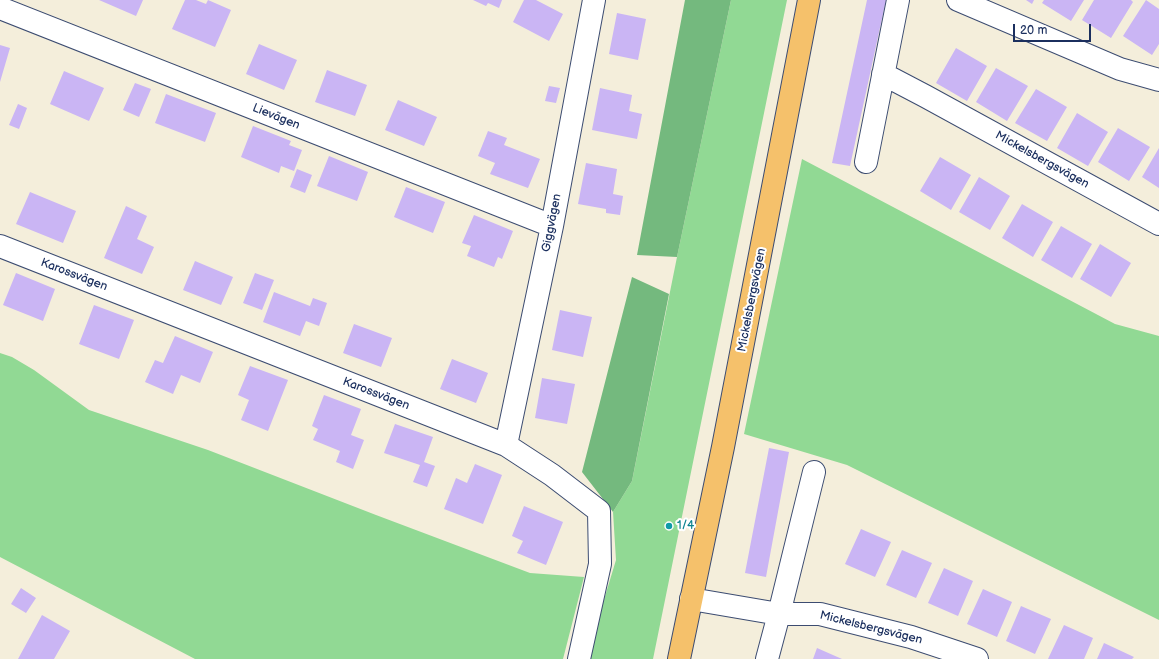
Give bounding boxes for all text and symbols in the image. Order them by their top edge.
scale bar [1015,16,1093,42]
text: 20 m [1020,23,1047,38]
street label: Lievägen [250,101,302,133]
street label: Mickelsbergsvägen [993,128,1091,192]
street label: Giggvägen [539,193,565,253]
street label: Mickelsbergsvägen [735,247,769,353]
street label: Karossvägen [39,256,109,294]
street label: Karossvägen [341,375,411,413]
place label: 1/4 [677,519,694,533]
marker: 1/4 [664,521,674,531]
street label: Mickelsbergsvägen [818,608,924,648]

